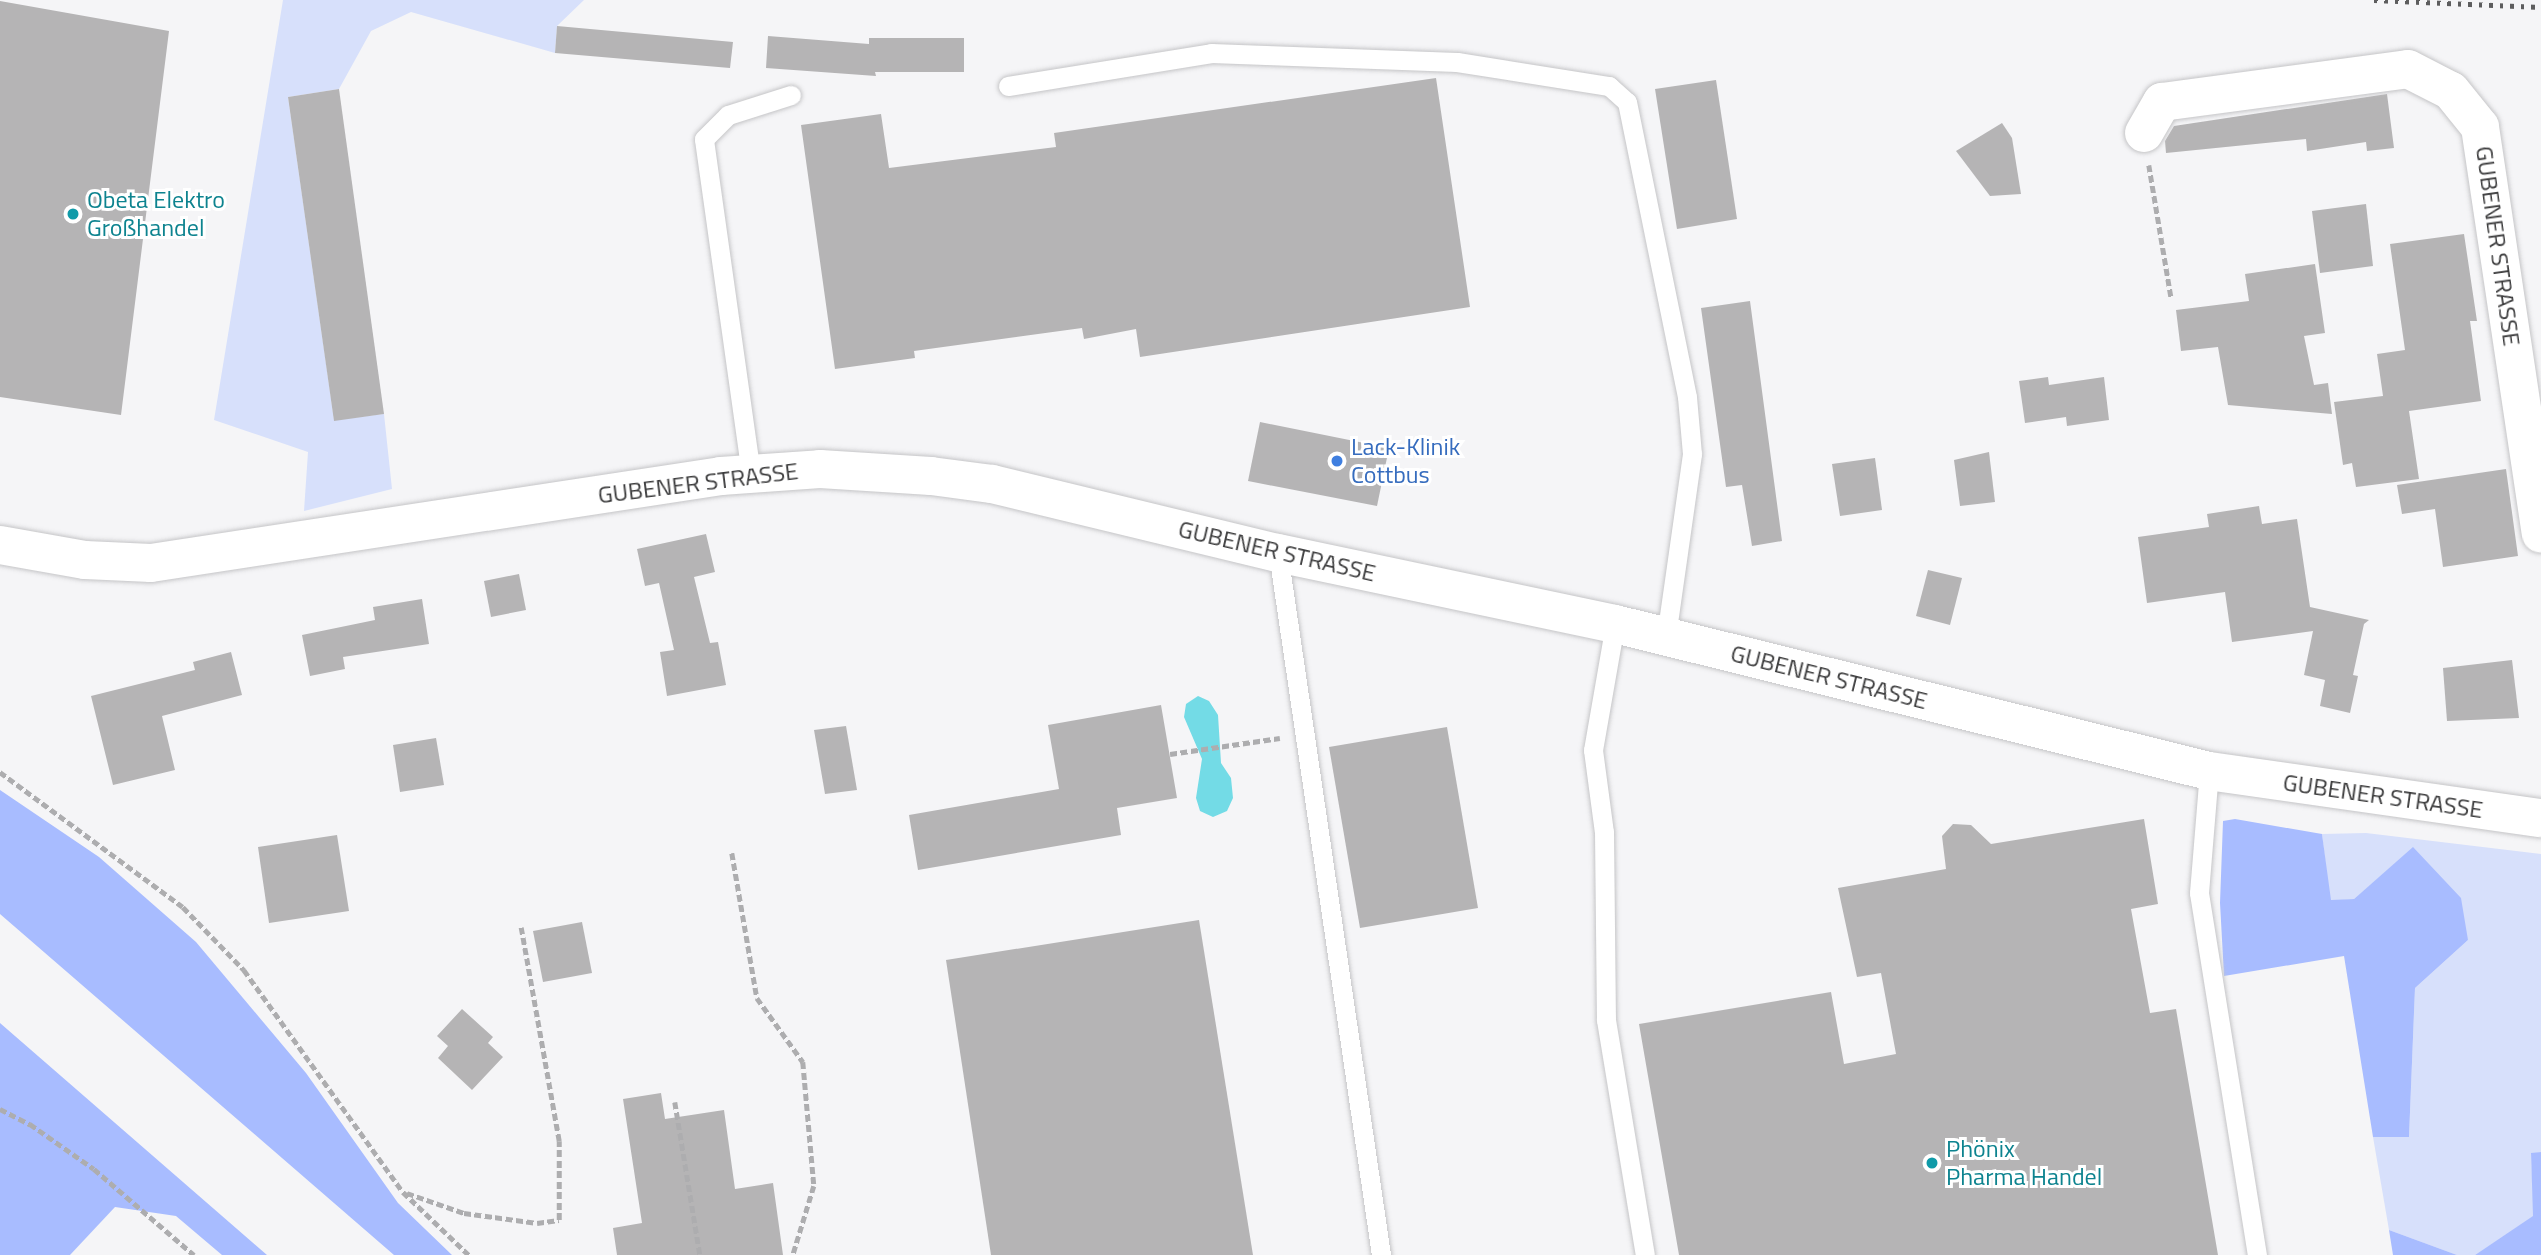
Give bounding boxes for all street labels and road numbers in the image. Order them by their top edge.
street label: GUBENER STRASSE [2470,144,2526,348]
street label: GUBENER STRASSE [596,456,800,510]
street label: GUBENER STRASSE [1176,514,1378,588]
street label: GUBENER STRASSE [1728,639,1930,715]
street label: GUBENER STRASSE [2281,768,2485,824]

